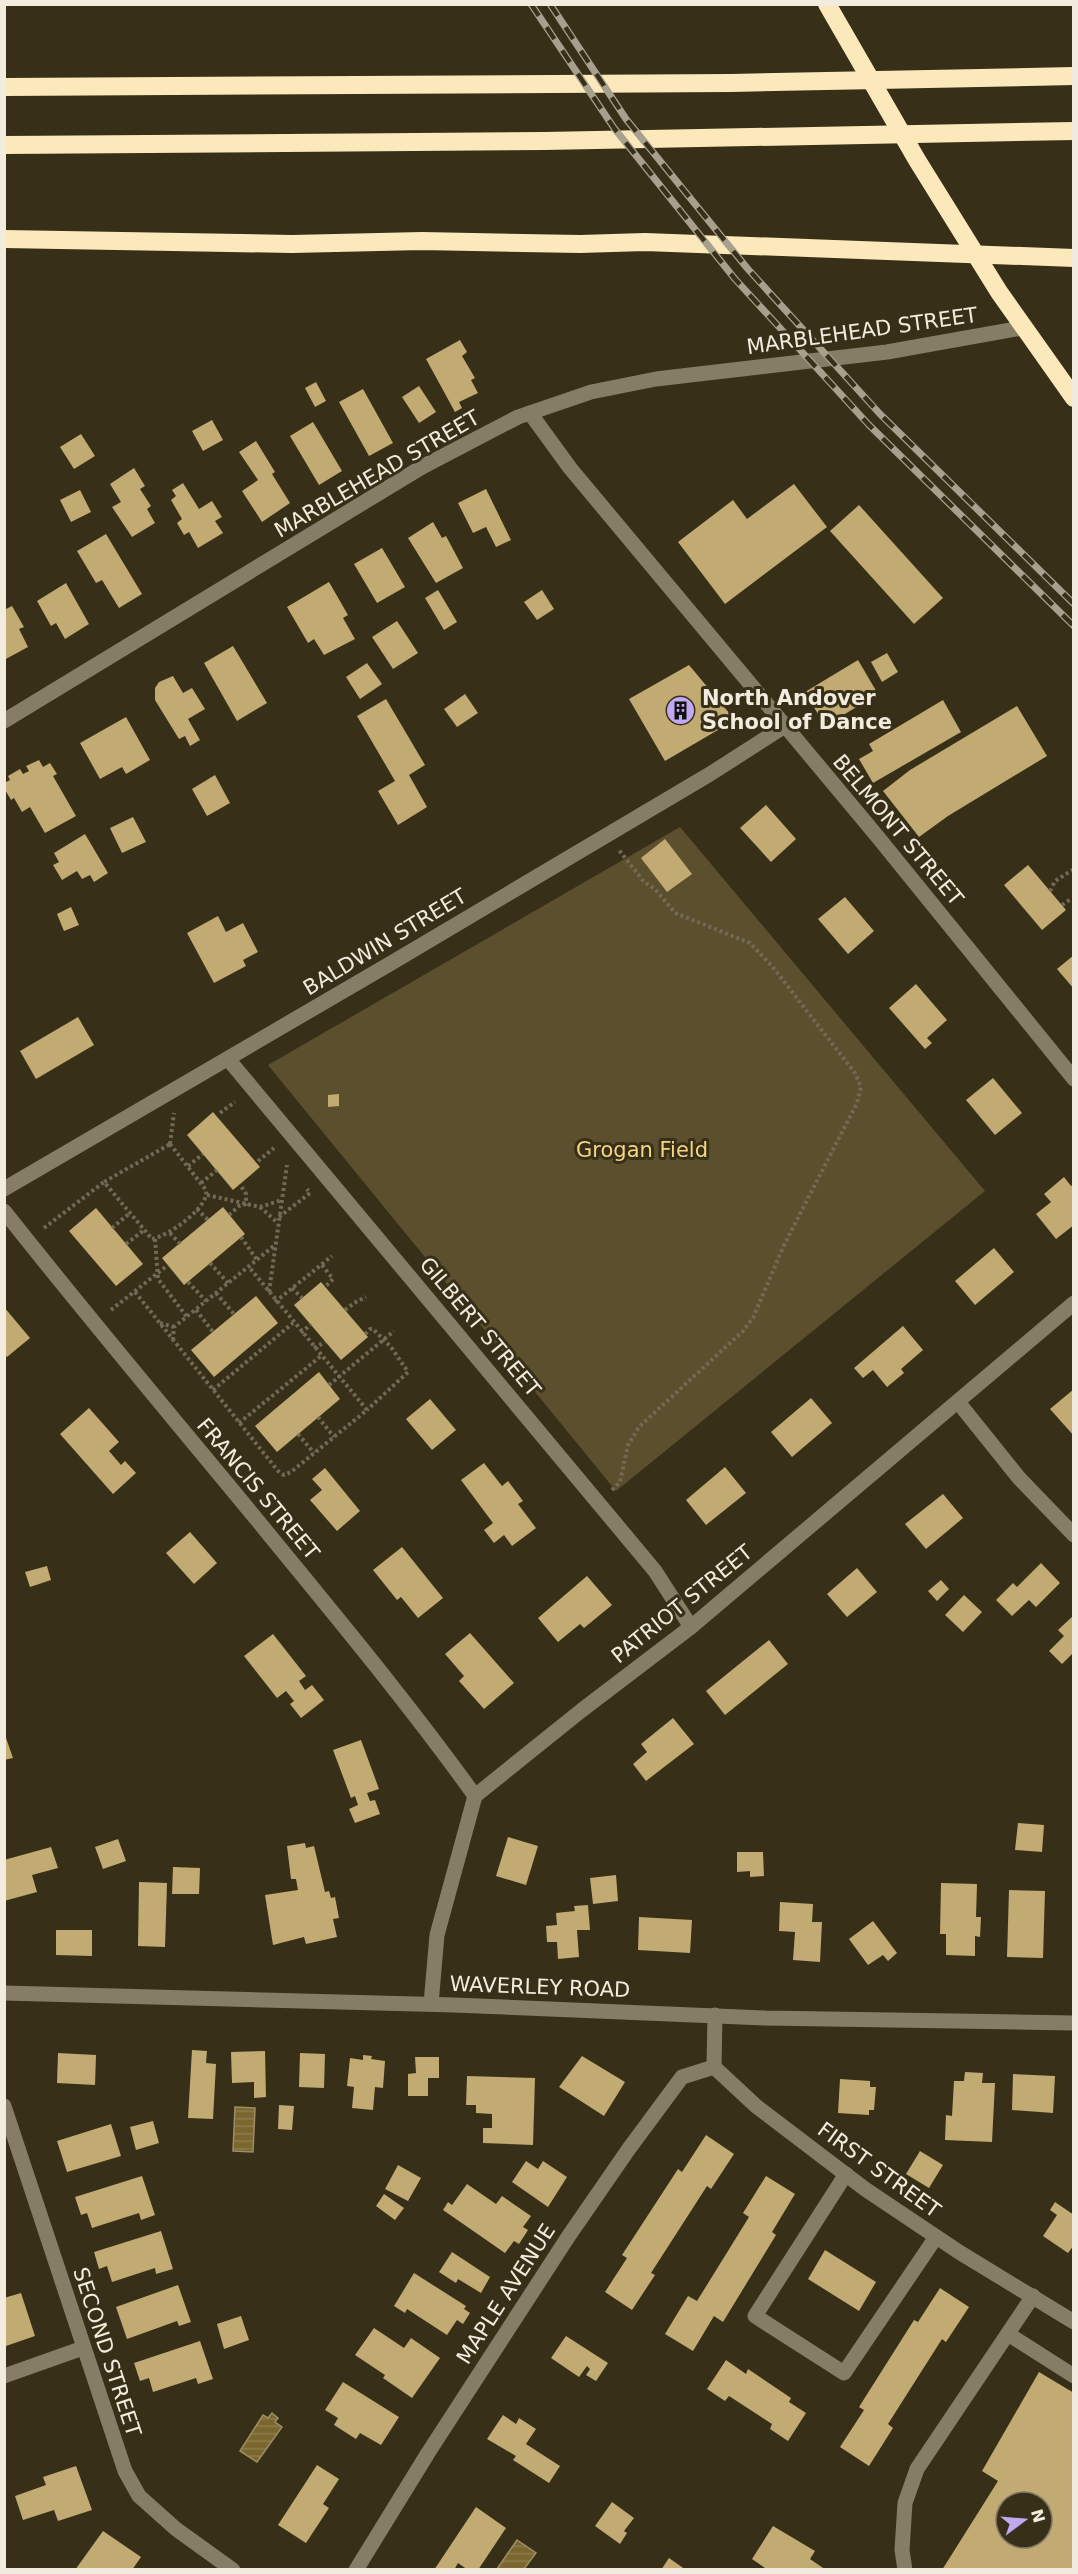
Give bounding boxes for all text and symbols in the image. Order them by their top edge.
street label: MARBLEHEAD STREET [745,303,979,359]
street label: MARBLEHEAD STREET [270,405,484,543]
place label: North Andover School of Dance [702,686,892,734]
building icon: North Andover School of Dance [665,694,697,726]
street label: BELMONT STREET [828,750,968,910]
street label: BALDWIN STREET [299,884,471,1000]
park label: Grogan Field [576,1138,708,1162]
street label: GILBERT STREET [415,1252,545,1402]
street label: FRANCIS STREET [192,1414,324,1565]
street label: PATRIOT STREET [607,1540,757,1668]
street label: WAVERLEY ROAD [449,1972,631,2002]
street label: FIRST STREET [813,2117,945,2223]
street label: MAPLE AVENUE [452,2220,560,2368]
street label: SECOND STREET [68,2264,146,2440]
north arrow [994,2490,1054,2550]
text: N [1027,2507,1049,2525]

